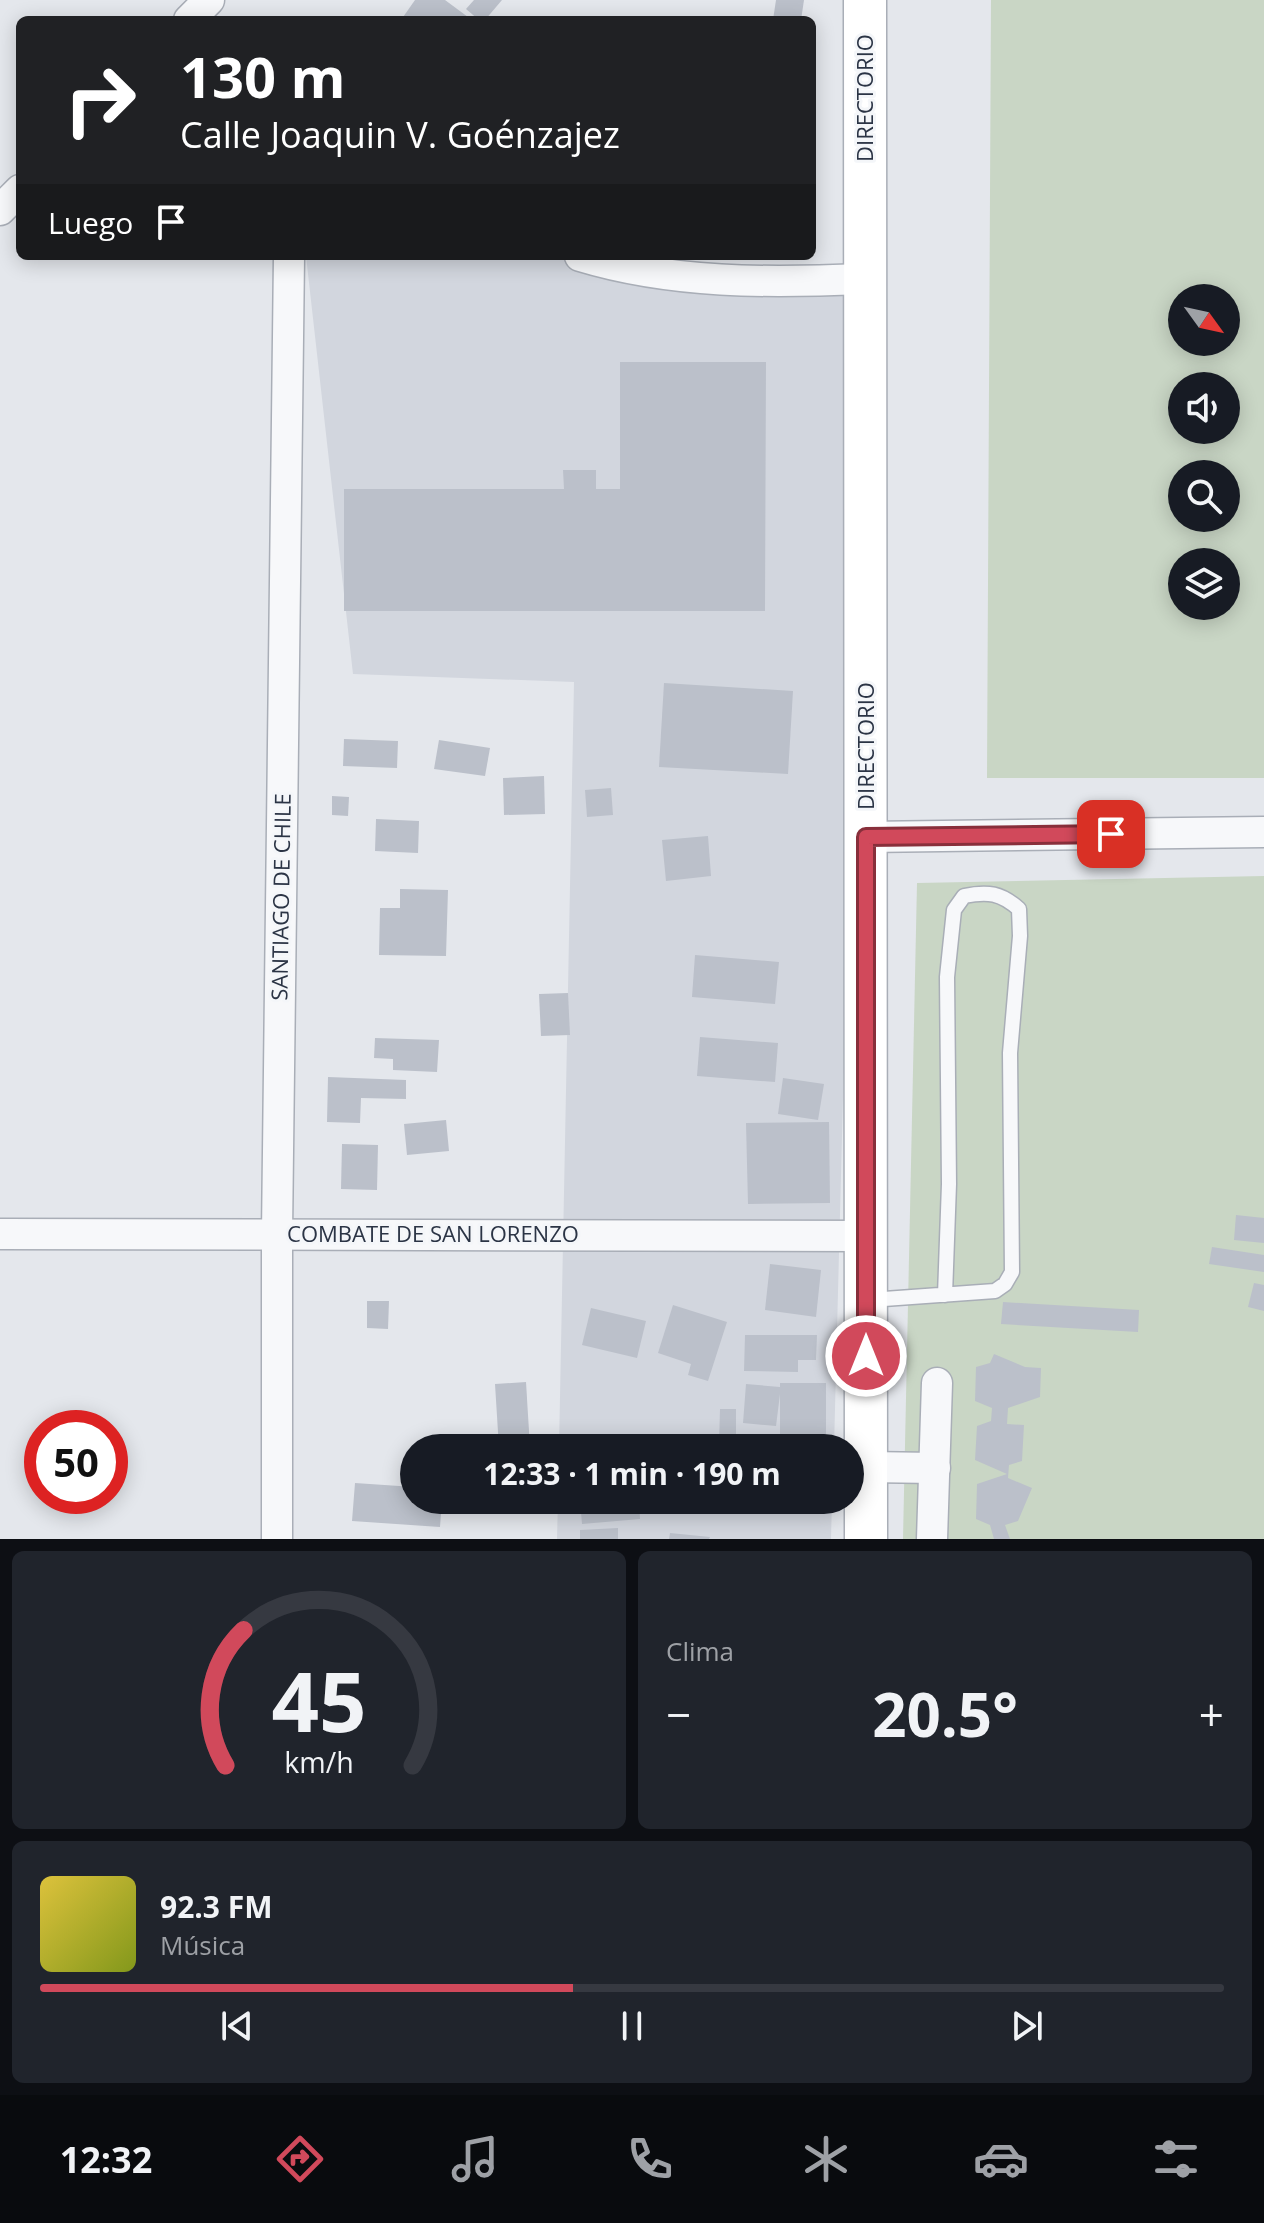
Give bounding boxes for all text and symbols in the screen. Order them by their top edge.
street label: DIRECTORIO [849,34,879,162]
text: 130 m [180,38,346,114]
icon: right [48,48,152,152]
text: Calle Joaquin V. Goénzajez [180,110,620,159]
icon: arrive [149,200,193,244]
text: Luego [48,202,133,243]
north arrow [1168,284,1240,356]
map controls [1168,284,1240,620]
button: sound [1168,372,1240,444]
button: search [1168,460,1240,532]
button: layers [1168,548,1240,620]
street label: DIRECTORIO [850,682,880,810]
street label: SANTIAGO DE CHILE [263,793,297,1001]
pin [1077,800,1145,868]
icon: arrive [1089,812,1133,856]
street label: COMBATE DE SAN LORENZO [287,1218,579,1248]
position arrow [824,1314,908,1398]
speed limit sign: 50 [24,1410,128,1514]
text: 12:33 · 1 min · 190 m [483,1453,781,1494]
text: Clima [666,1633,734,1669]
text: 45 [271,1643,367,1756]
text: 20.5° [872,1673,1018,1755]
text: − [666,1684,691,1744]
text: + [1199,1684,1224,1744]
text: km/h [284,1742,354,1781]
text: 92.3 FM [160,1886,273,1927]
text: Música [160,1927,245,1963]
icon: previous [215,2004,259,2048]
icon: pause [610,2004,654,2048]
icon: next [1005,2004,1049,2048]
icon: directions [272,2131,328,2187]
icon: music [447,2131,503,2187]
icon: phone [622,2131,678,2187]
icon: climate [798,2131,854,2187]
icon: car [973,2131,1029,2187]
icon: filters [1148,2131,1204,2187]
text: 12:32 [60,2135,152,2184]

